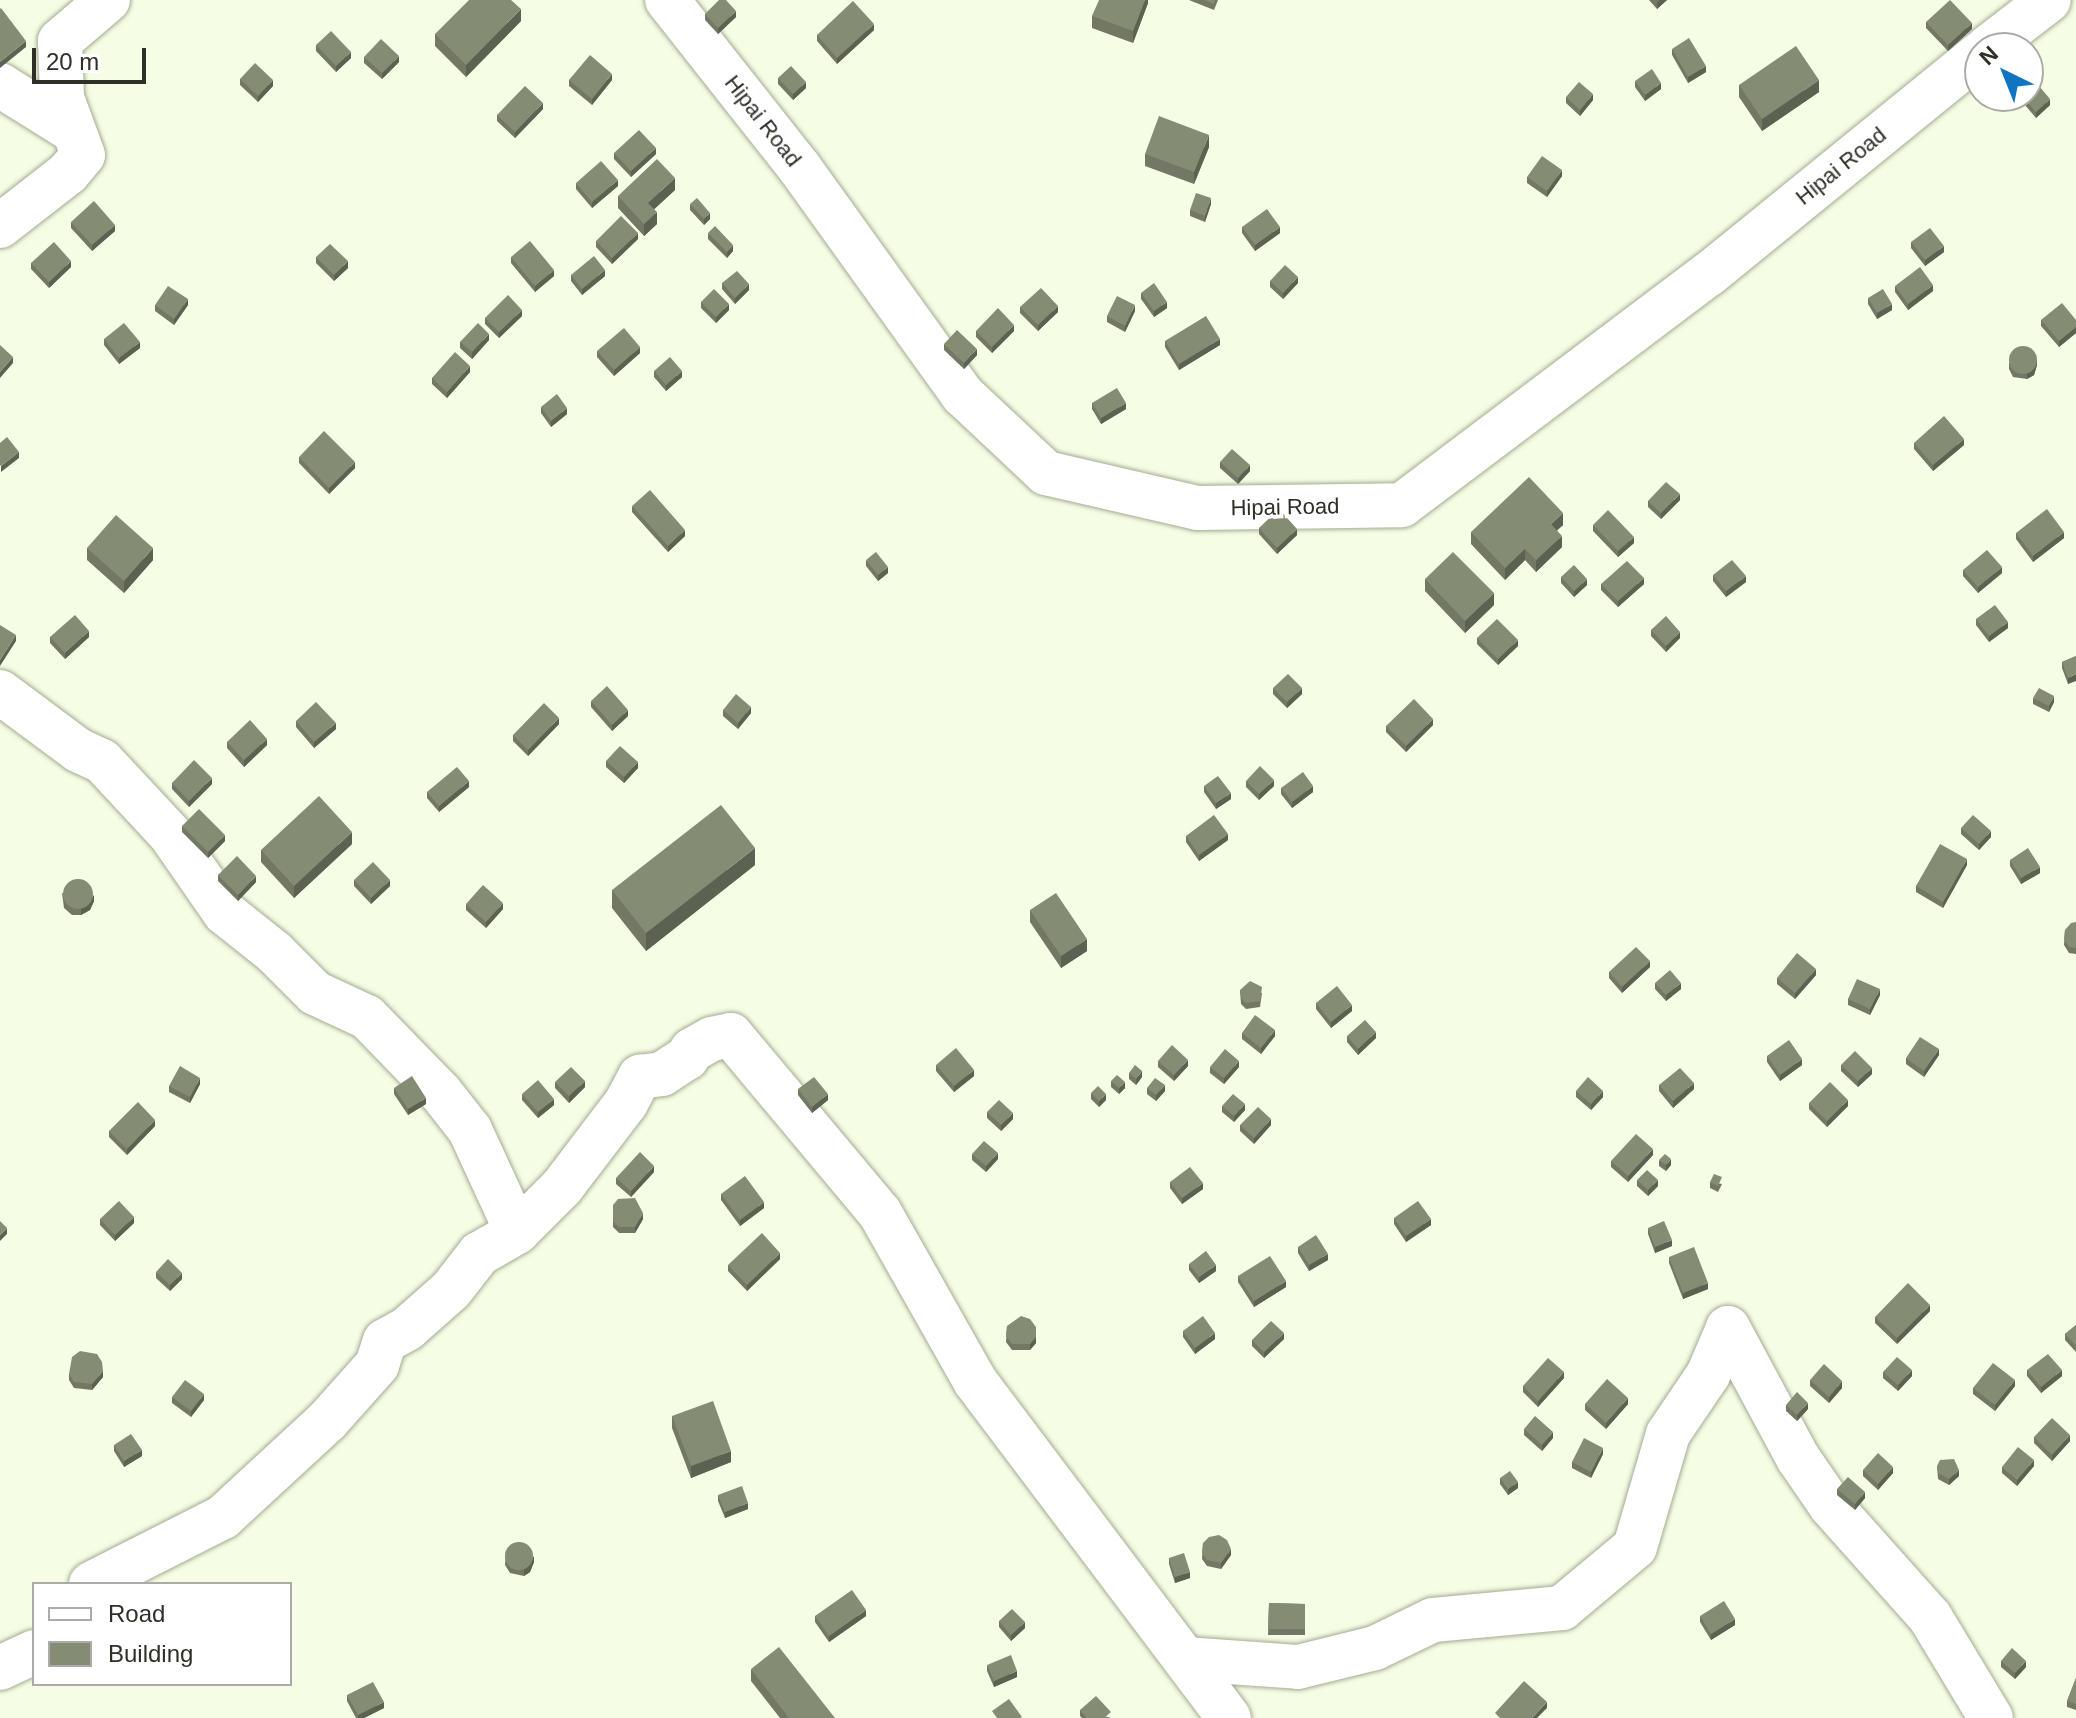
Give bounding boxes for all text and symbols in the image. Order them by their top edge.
scale bar [36,32,150,82]
north arrow [1964,32,2044,112]
text: N [1974,41,2003,70]
text: 20 m [46,48,99,75]
street label: Hipai Road [719,70,807,172]
street label: Hipai Road [1790,121,1892,211]
street label: Hipai Road [1230,493,1340,521]
legend [32,1582,292,1686]
text: Road [108,1600,165,1627]
text: Building [108,1640,193,1667]

